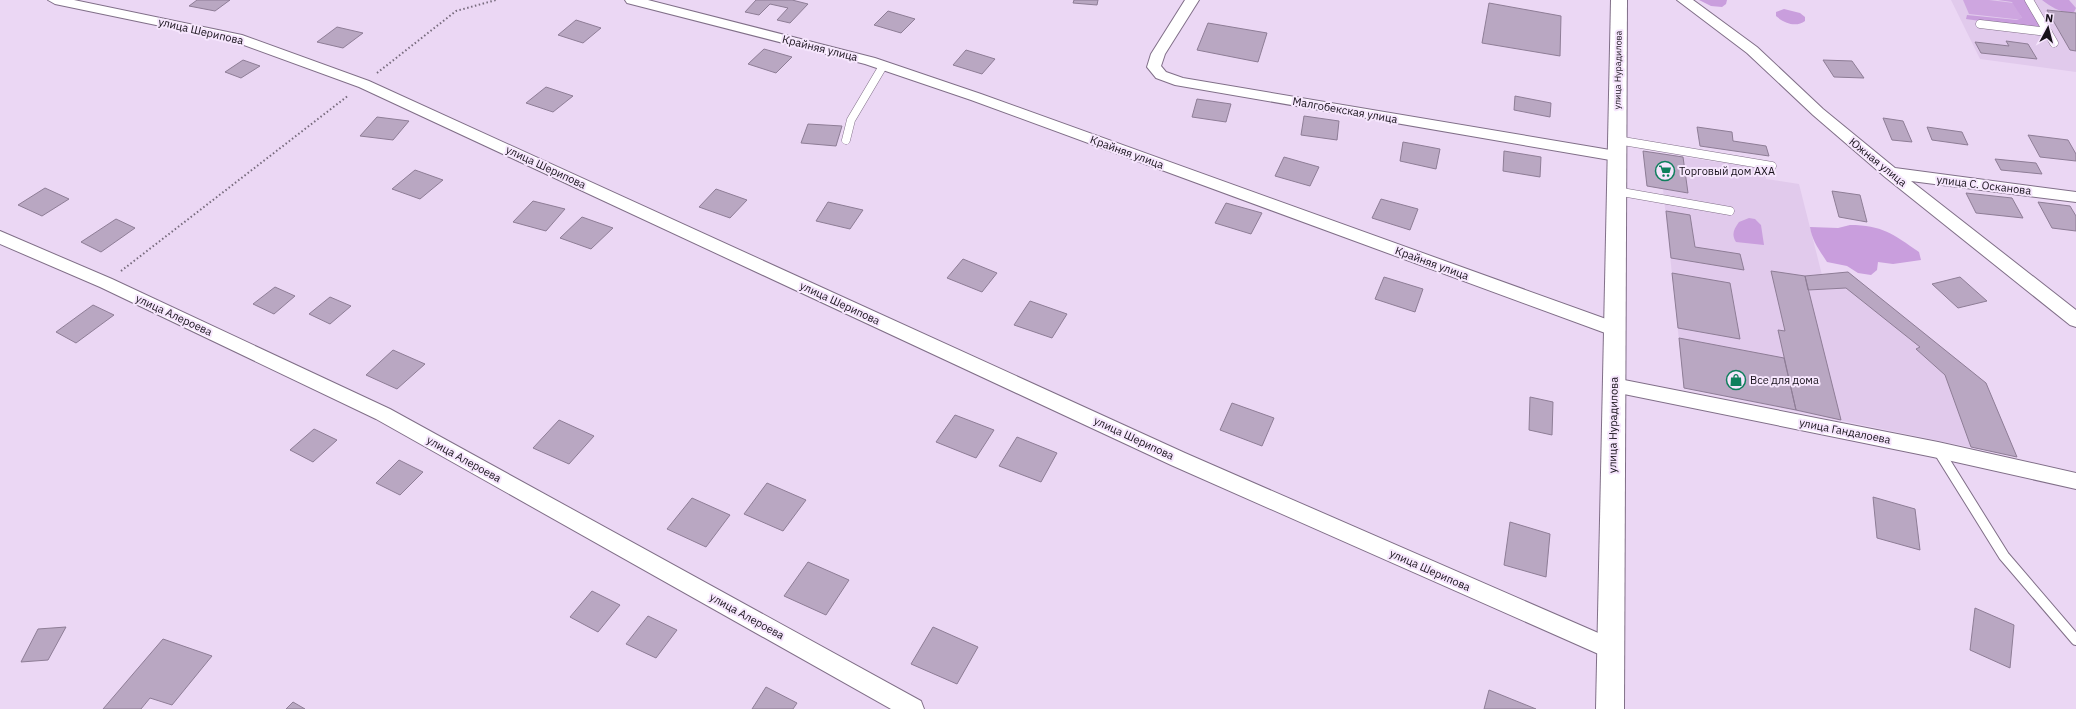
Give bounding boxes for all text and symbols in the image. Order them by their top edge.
north arrow [2028,8,2068,48]
text: N [2044,11,2054,26]
street label: улица Шерипова [157,14,245,48]
street label: улица Нурадилова [1611,30,1624,109]
street label: Крайняя улица [781,32,859,64]
street label: Малгобекская улица [1291,94,1399,126]
street label: Крайняя улица [1088,132,1166,172]
street label: Южная улица [1846,134,1910,190]
street label: улица Шерипова [504,142,588,192]
supermarket icon: Торговый дом АХА [1654,160,1676,182]
place label: Торговый дом АХА [1679,164,1775,178]
street label: улица С. Осканова [1936,172,2032,198]
street label: Крайняя улица [1393,243,1471,283]
street label: улица Шерипова [798,278,882,328]
street label: улица Алероева [133,291,215,339]
shop icon: Все для дома [1725,369,1747,391]
place label: Все для дома [1750,373,1819,387]
street label: улица Нурадилова [1605,377,1621,473]
street label: улица Шерипова [1092,413,1176,463]
street label: улица Гандалоева [1798,415,1892,447]
street label: улица Алероева [424,433,504,485]
street label: улица Шерипова [1387,546,1473,594]
street label: улица Алероева [707,590,787,642]

